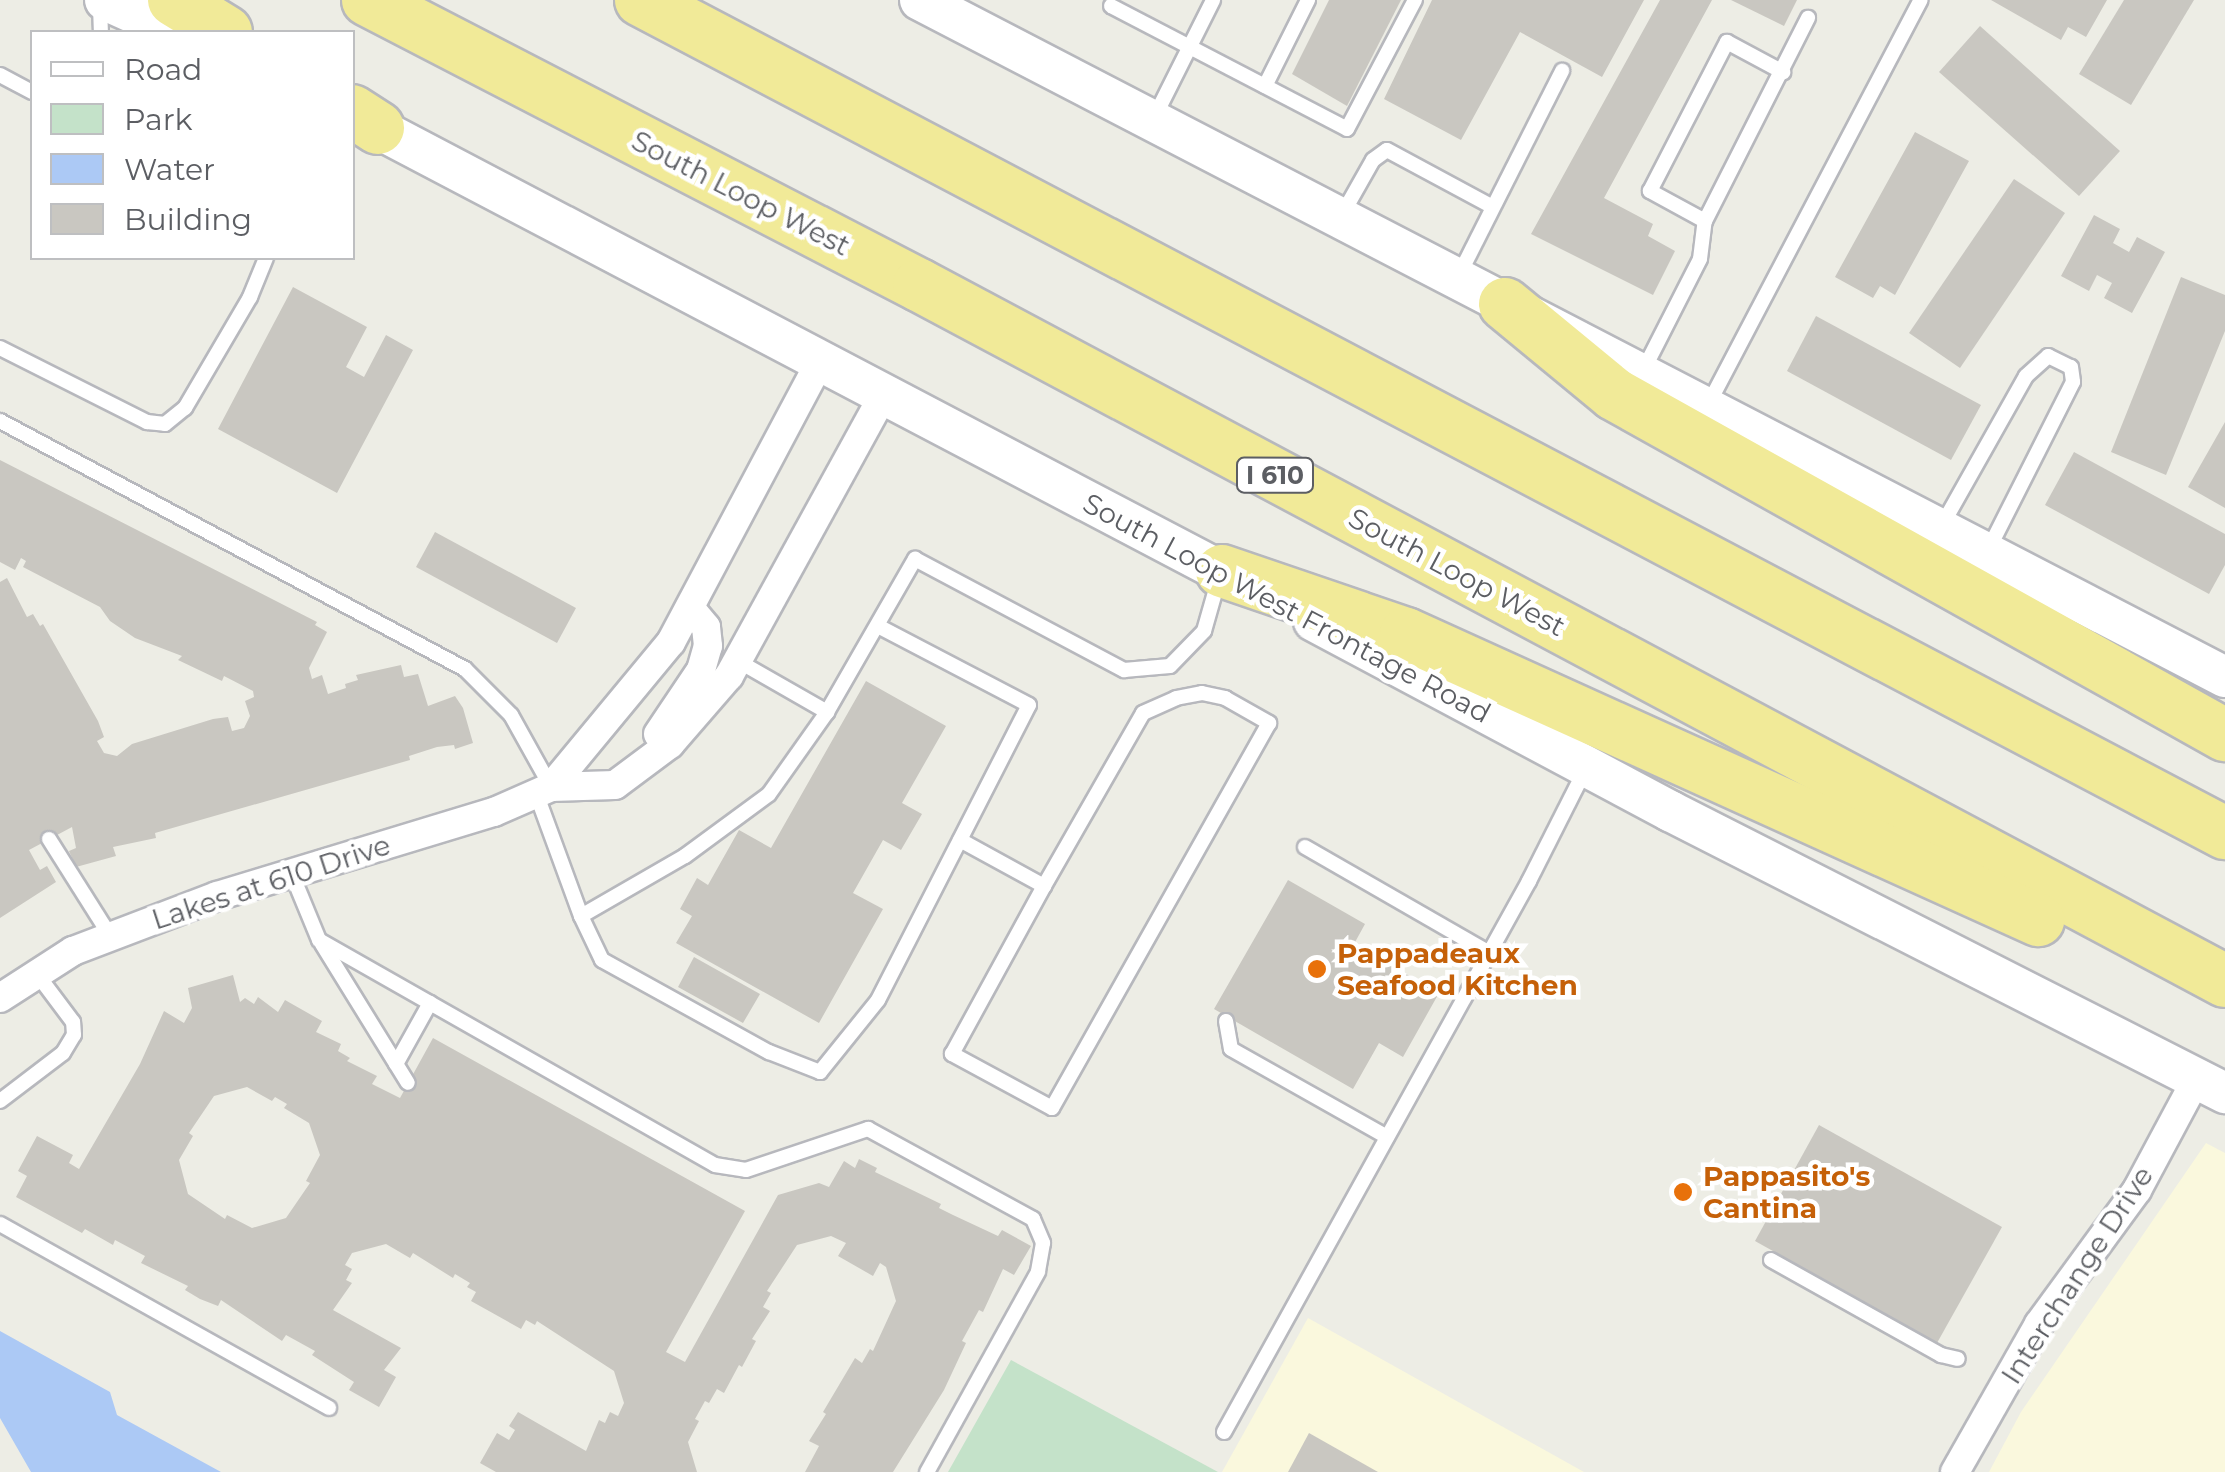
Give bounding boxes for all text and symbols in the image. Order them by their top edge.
legend [30,30,355,260]
text: Road [124,51,202,88]
text: Park [124,101,193,138]
street label: South Loop West [626,123,856,263]
text: Water [124,151,215,188]
text: Building [124,201,252,238]
road number: I 610 [1235,455,1315,495]
street label: South Loop West Frontage Road [1078,486,1496,730]
street label: South Loop West [1343,501,1571,643]
street label: Lakes at 610 Drive [148,828,394,936]
place label: Pappadeaux Seafood Kitchen [1337,936,1578,1002]
marker: Pappadeaux Seafood Kitchen [1306,958,1328,980]
place label: Pappasito's Cantina [1703,1159,1870,1225]
street label: Interchange Drive [1994,1160,2160,1390]
marker: Pappasito's Cantina [1672,1181,1694,1203]

